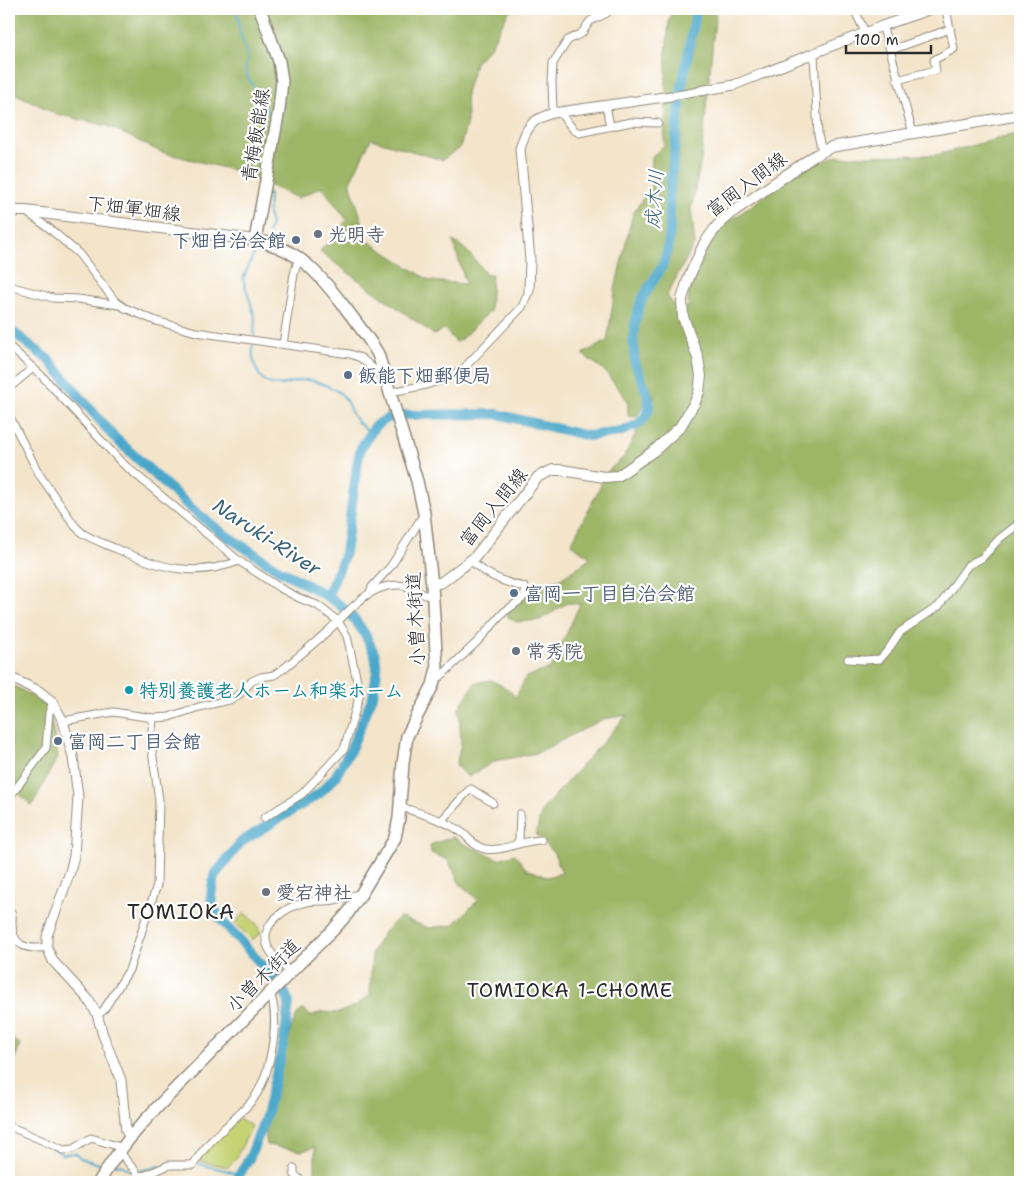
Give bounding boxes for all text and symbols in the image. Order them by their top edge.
scale bar [846,22,932,54]
text: 100 m [854,30,899,50]
street label: 青梅飯能線 [236,86,275,184]
street label: 富岡入間線 [701,146,792,223]
water label: 成木川 [639,168,669,230]
street label: 下畑軍畑線 [85,190,183,227]
place label: 光明寺 [328,222,385,247]
place label: 下畑自治会館 [172,228,286,253]
marker: 光明寺 [312,228,324,240]
marker: 下畑自治会館 [290,234,302,246]
place label: 飯能下畑郵便局 [358,363,491,388]
marker: 飯能下畑郵便局 [342,369,354,381]
street label: 富岡入間線 [454,463,533,552]
water label: Naruki-River [208,492,327,582]
street label: 小曽木街道 [401,571,430,667]
place label: 富岡一丁目自治会館 [524,581,695,606]
marker: 富岡一丁目自治会館 [508,587,520,599]
place label: 常秀院 [526,639,583,664]
marker: 常秀院 [510,645,522,657]
place label: 特別養護老人ホーム和楽ホーム [139,678,403,703]
marker: 特別養護老人ホーム和楽ホーム [123,684,135,696]
place label: 富岡二丁目会館 [68,729,201,754]
marker: 富岡二丁目会館 [52,735,64,747]
place label: 愛宕神社 [276,880,352,905]
marker: 愛宕神社 [260,886,272,898]
district label: TOMIOKA [127,898,235,926]
street label: 小曽木街道 [221,933,306,1018]
district label: TOMIOKA 1-CHOME [467,977,673,1003]

